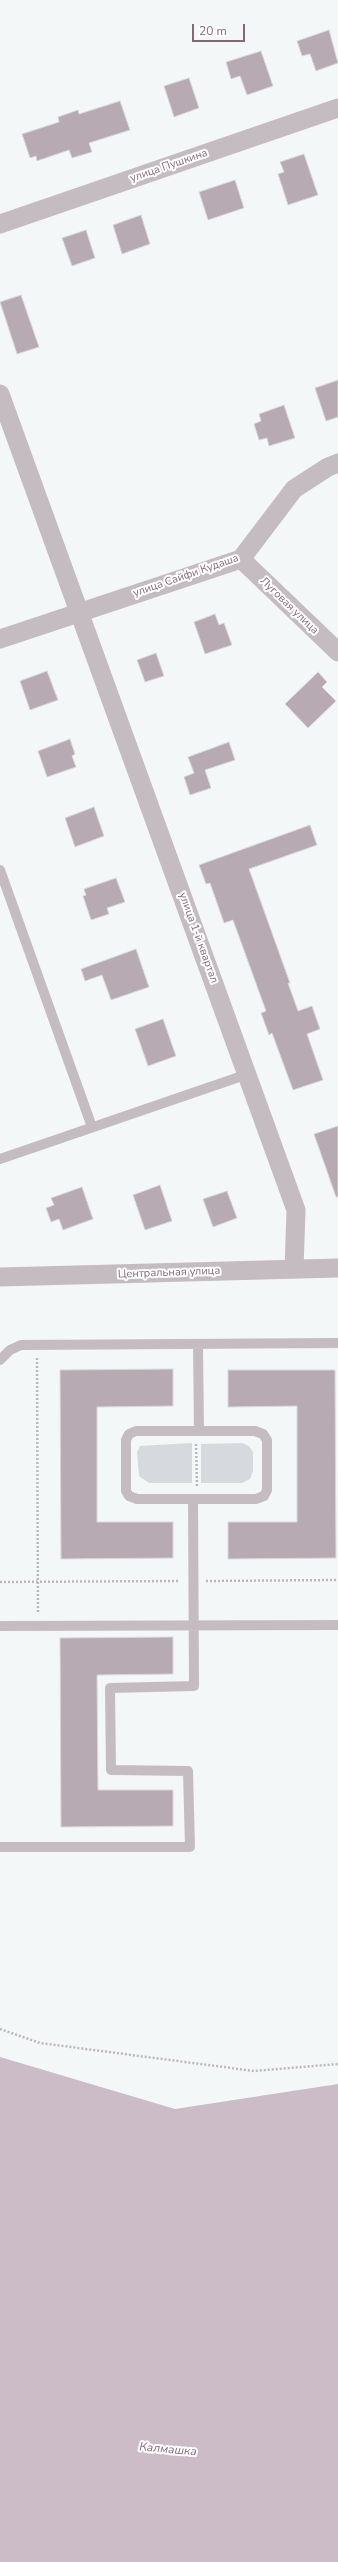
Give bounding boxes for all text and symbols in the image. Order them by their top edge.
scale bar [194,16,247,42]
text: 20 m [199,23,227,39]
street label: улица Пушкина [129,147,209,185]
street label: улица Сайфи Кудаша [132,552,240,600]
street label: Луговая улица [257,575,321,637]
street label: улица 1-й квартал [175,891,221,985]
street label: Центральная улица [118,1265,220,1281]
water label: Калмашка [139,2440,197,2460]

